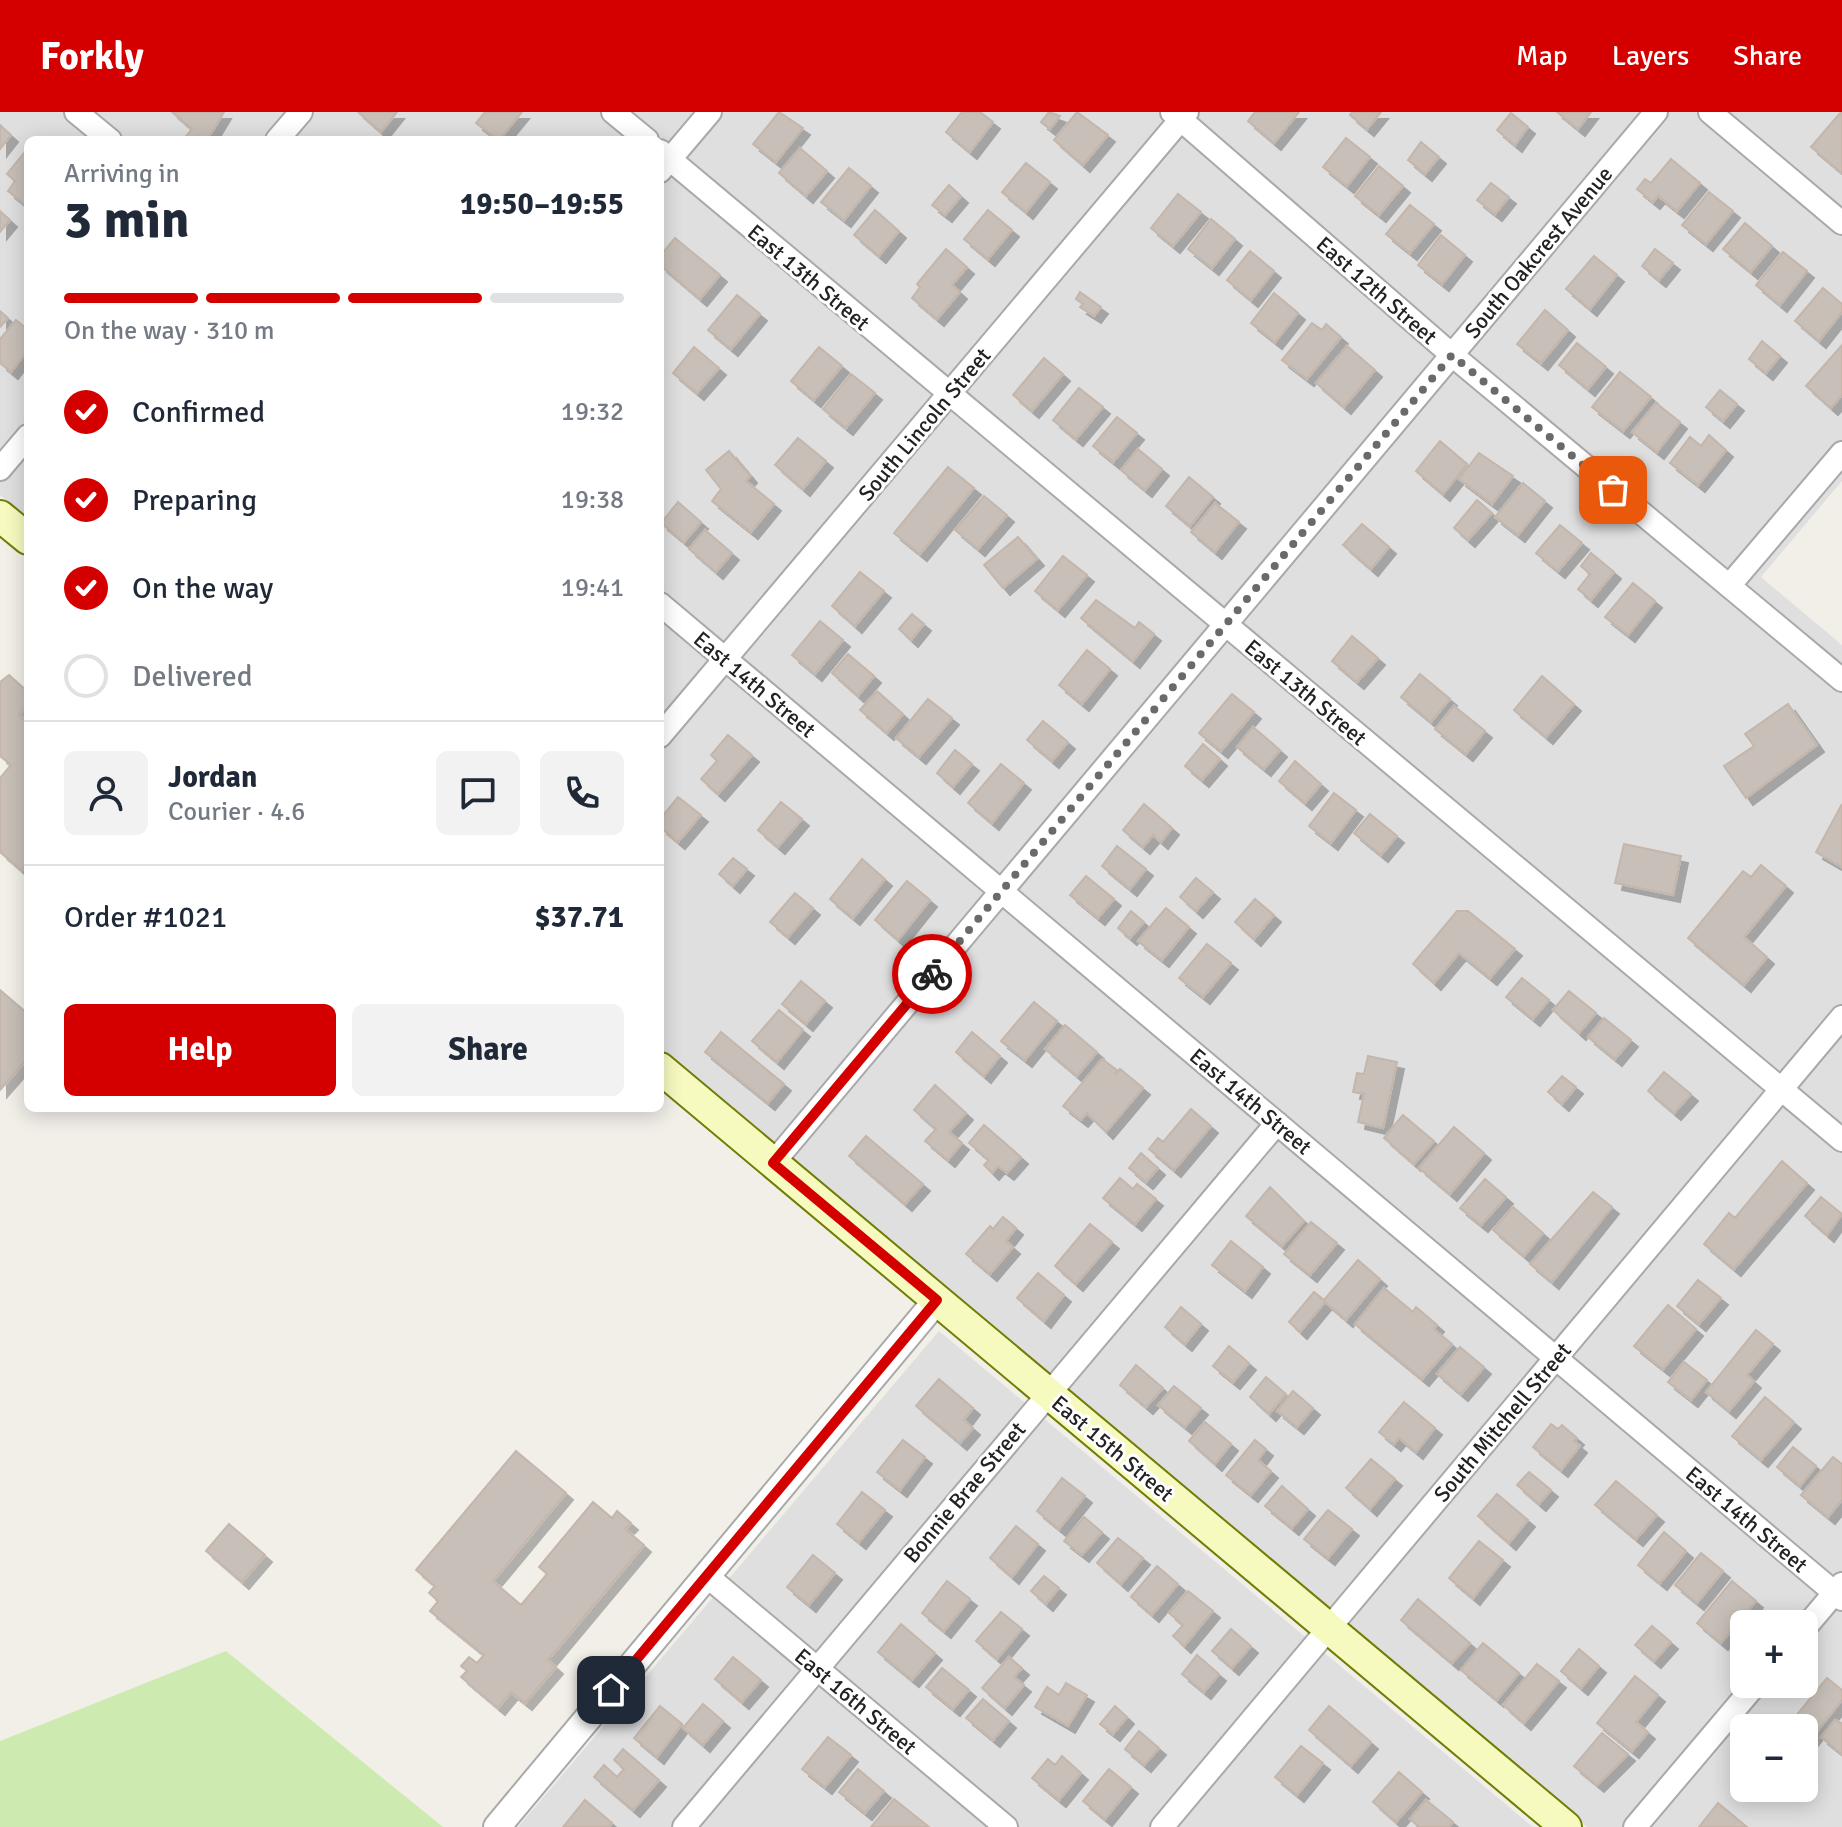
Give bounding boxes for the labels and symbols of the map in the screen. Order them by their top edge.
street label: South Oakcrest Avenue [1459,161,1618,344]
street label: East 13th Street [742,218,875,337]
street label: East 12th Street [1311,231,1443,350]
street label: South Lincoln Street [852,342,996,506]
pin [1579,456,1647,524]
street label: East 14th Street [688,625,821,744]
street label: East 13th Street [1239,633,1372,752]
courier [892,934,972,1014]
street label: East 14th Street [1184,1042,1317,1161]
street label: South Mitchell Street [1428,1337,1577,1507]
street label: East 15th Street [1046,1389,1179,1508]
street label: Bonnie Brae Street [898,1416,1031,1568]
street label: East 14th Street [1680,1460,1813,1579]
street label: East 16th Street [789,1642,922,1761]
pin [577,1656,645,1724]

